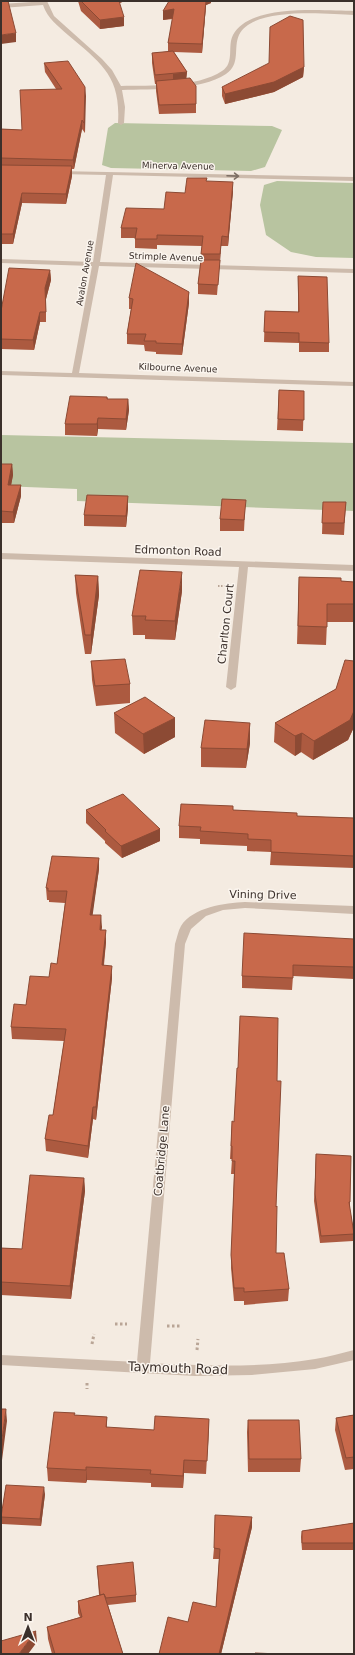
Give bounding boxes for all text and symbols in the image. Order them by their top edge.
street label: Minerva Avenue [142,160,215,172]
one-way arrow [226,172,239,180]
street label: Avalon Avenue [74,239,96,307]
street label: Strimple Avenue [129,251,204,263]
street label: Kilbourne Avenue [138,362,218,374]
street label: Edmonton Road [134,543,222,559]
street label: Charlton Court [215,583,237,665]
street label: Vining Drive [229,888,297,902]
street label: Coatbridge Lane [152,1105,172,1197]
street label: Taymouth Road [127,1359,228,1377]
north arrow [8,1607,48,1647]
text: N [23,1611,33,1624]

